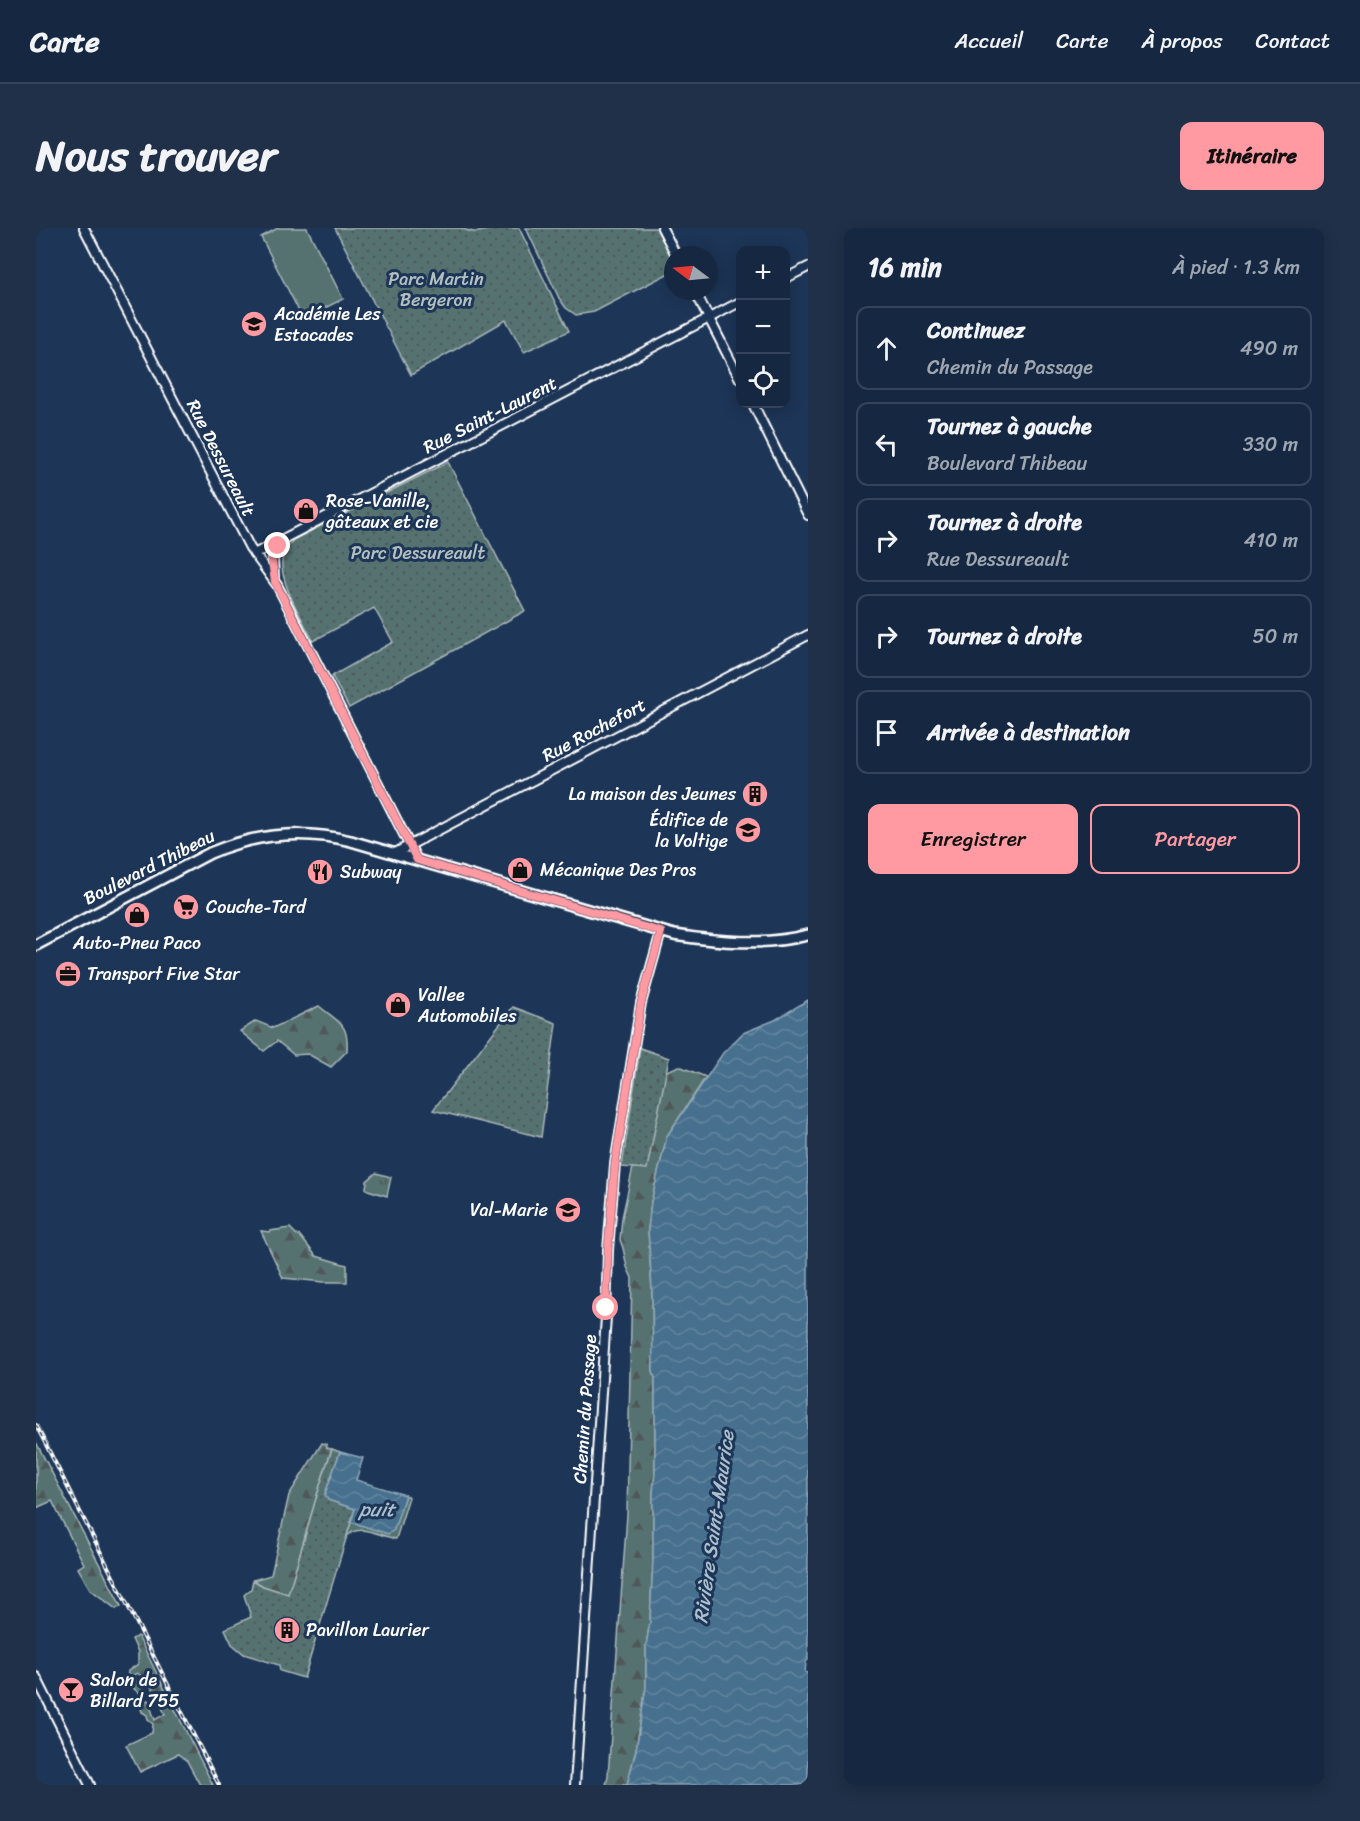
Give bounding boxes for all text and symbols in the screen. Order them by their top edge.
text: Carte [30,17,100,66]
text: Accueil [955,22,1023,60]
text: Carte [1056,22,1109,60]
text: À propos [1142,22,1223,60]
text: Contact [1256,22,1330,60]
text: Nous trouver [36,119,276,193]
button: Itinéraire [1180,122,1324,190]
text: 16 min [868,244,942,290]
north arrow [664,246,718,300]
map controls [736,246,790,408]
button: + [736,246,790,300]
text: À pied · 1.3 km [1172,250,1300,285]
park label: Parc Martin Bergeron [388,263,484,316]
place label: Académie Les Estacades [273,298,381,351]
button: − [736,300,790,354]
school or university icon: Académie Les Estacades [239,309,269,339]
text: Continuez [927,311,1025,350]
text: 490 m [1240,331,1298,366]
icon: ahead [870,332,903,365]
text: Chemin du Passage [927,350,1093,385]
button: locate [736,354,790,408]
street label: Rue Saint-Laurent [417,367,563,463]
street label: Rue Dessureault [178,394,264,523]
text: Tournez à gauche [927,407,1092,446]
text: 330 m [1243,427,1298,462]
icon: left [870,428,903,461]
text: Boulevard Thibeau [927,446,1087,481]
place label: Rose-Vanille, gâteaux et cie [324,485,439,538]
shop icon: Rose-Vanille, gâteaux et cie [291,496,321,526]
text: Tournez à droite [927,503,1082,542]
text: 410 m [1244,523,1298,558]
icon: right [870,524,903,557]
route end [264,532,290,558]
park label: Parc Dessureault [351,537,485,569]
text: Rue Dessureault [927,542,1070,577]
text: Tournez à droite [927,617,1082,656]
text: 50 m [1253,619,1298,654]
icon: right [870,620,903,653]
street label: Rue Rochefort [536,689,652,771]
text: Arrivée à destination [927,713,1130,752]
icon: arrive [870,716,903,749]
place label: La maison des Jeunes [568,778,737,810]
building icon: La maison des Jeunes [740,779,770,809]
place label: Édifice de la Voltige [649,804,728,857]
button: Enregistrer [868,804,1078,874]
button: Partager [1090,804,1300,874]
school or university icon: Édifice de la Voltige [733,815,763,845]
street label: Boulevard Thibeau [77,820,221,914]
place label: Mécanique Des Pros [540,854,697,886]
shop icon: Mécanique Des Pros [505,855,535,885]
place label: Subway [340,856,402,888]
restaurant icon: Subway [305,857,335,887]
place label: Couche-Tard [206,891,307,923]
supermarket icon: Couche-Tard [171,892,201,922]
shop icon: Auto-Pneu Paco [122,900,152,930]
place label: Auto-Pneu Paco [72,927,201,959]
place label: Transport Five Star [87,958,241,990]
office icon: Transport Five Star [53,959,83,989]
place label: Vallee Automobiles [417,979,517,1032]
shop icon: Vallee Automobiles [383,990,413,1020]
place label: Val-Marie [470,1194,548,1226]
school or university icon: Val-Marie [553,1195,583,1225]
route start [592,1294,618,1320]
street label: Chemin du Passage [564,1333,606,1485]
water label: Rivière Saint-Maurice [683,1426,745,1625]
water label: puit [357,1492,397,1527]
place label: Pavillon Laurier [306,1614,430,1646]
building icon: Pavillon Laurier [272,1615,302,1645]
place label: Salon de Billard 755 [90,1664,179,1717]
bar icon: Salon de Billard 755 [56,1675,86,1705]

